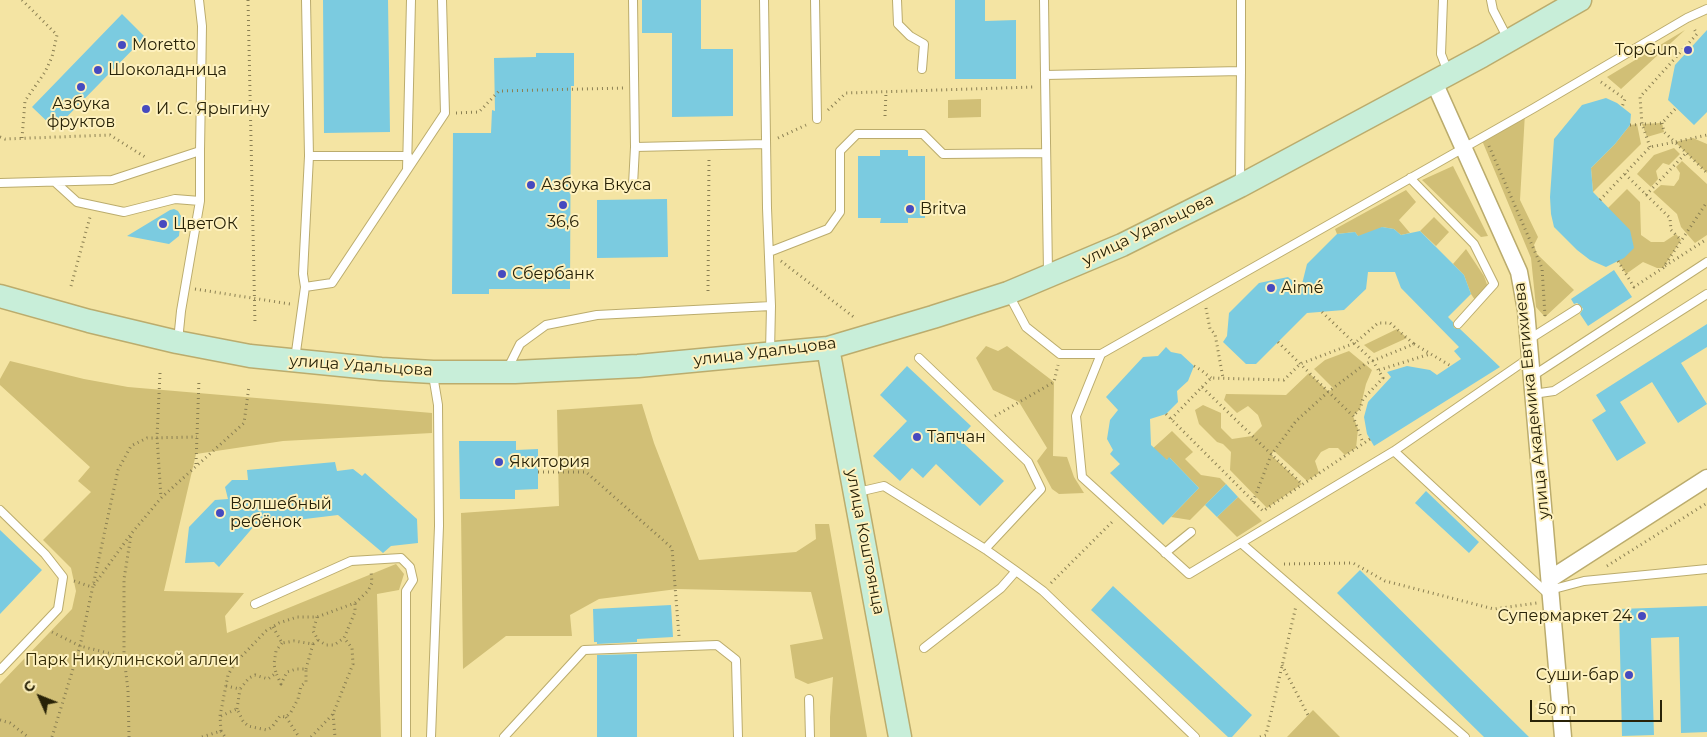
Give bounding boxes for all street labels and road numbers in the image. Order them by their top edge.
street label: улица Удальцова [1079,190,1217,270]
street label: улица Академика Евтихиева [1510,281,1554,521]
street label: улица Удальцова [693,334,837,370]
street label: улица Удальцова [289,351,433,381]
street label: улица Коштоянца [841,468,889,616]

